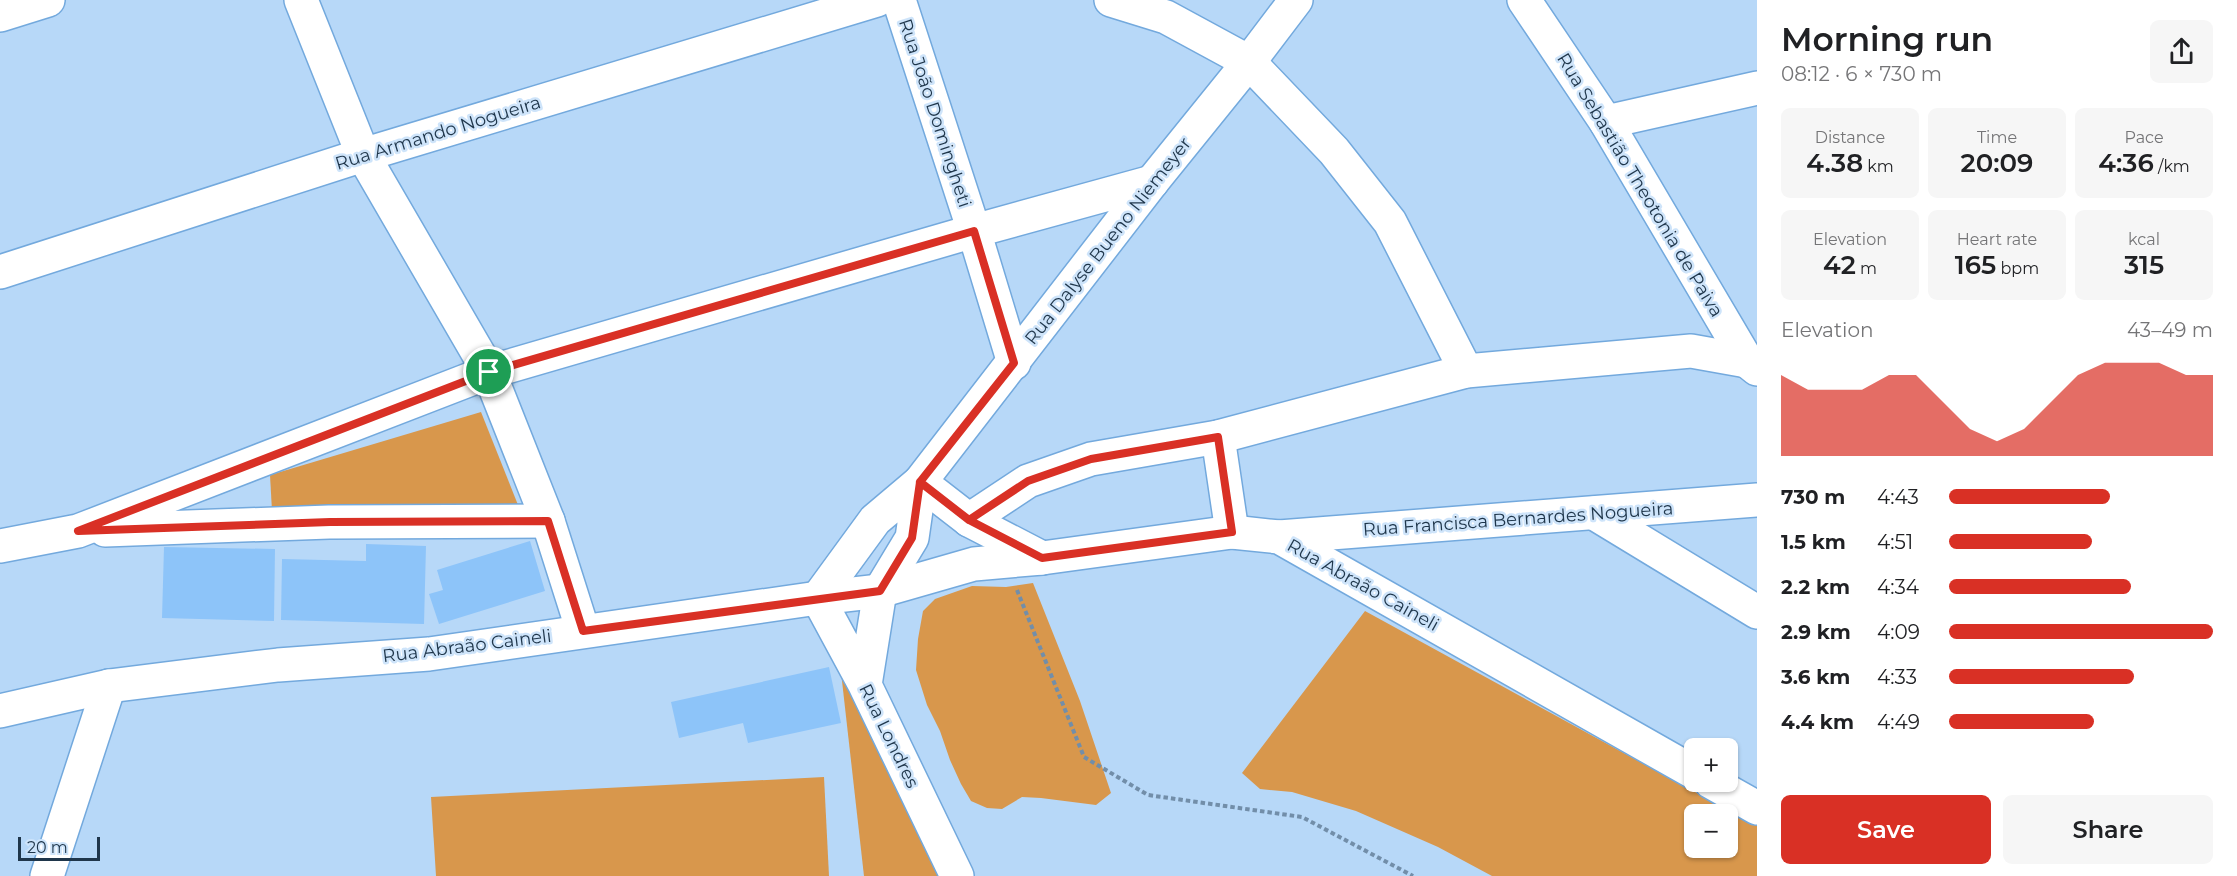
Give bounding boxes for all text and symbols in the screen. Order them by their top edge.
street label: Rua João Domingheti [894,16,976,210]
text: Morning run [1781,19,1993,59]
button: share [2150,20,2213,83]
street label: Rua Sebastião Theotonia de Paiva [1552,49,1728,321]
text: 08:12 · 6 × 730 m [1781,62,1942,86]
street label: Rua Armando Nogueira [333,91,543,175]
text: Distance [1815,128,1885,147]
text: Time [1977,128,2017,147]
text: Pace [2124,128,2164,147]
street label: Rua Dalyse Bueno Niemeyer [1020,133,1196,349]
text: 4.38 [1806,147,1863,179]
text: 20:09 [1961,147,2033,179]
text: 4:36 [2098,147,2154,179]
text: km [1863,157,1894,176]
text: /km [2154,157,2190,176]
text: Elevation [1813,230,1887,249]
text: Heart rate [1957,230,2037,249]
text: kcal [2128,230,2160,249]
text: 42 [1823,249,1856,281]
text: 165 [1955,249,1996,281]
text: 315 [2124,249,2164,281]
text: m [1856,259,1877,278]
text: bpm [1996,259,2039,278]
text: Elevation [1781,318,1873,342]
text: 43–49 m [2127,318,2213,342]
pin [463,346,514,397]
icon: arrive [472,355,505,388]
text: 730 m [1781,485,1845,509]
text: 4:43 [1877,485,1919,509]
street label: Rua Francisca Bernardes Nogueira [1362,497,1674,541]
text: 1.5 km [1781,530,1846,554]
text: 4:51 [1877,530,1913,554]
street label: Rua Abraão Caineli [1283,534,1443,636]
text: 2.2 km [1781,575,1850,599]
text: 4:34 [1877,575,1919,599]
text: 2.9 km [1781,620,1851,644]
text: 4:09 [1877,620,1920,644]
street label: Rua Abraão Caineli [381,625,553,667]
text: 3.6 km [1781,665,1850,689]
text: 4:33 [1877,665,1917,689]
street label: Rua Londres [854,680,924,792]
text: 4.4 km [1781,710,1854,734]
text: 4:49 [1877,710,1920,734]
map controls [1684,738,1738,858]
button: + [1684,738,1738,792]
button: Save [1781,795,1991,864]
button: Share [2003,795,2213,864]
button: − [1684,804,1738,858]
scale bar [18,834,100,862]
text: 20 m [27,838,68,857]

